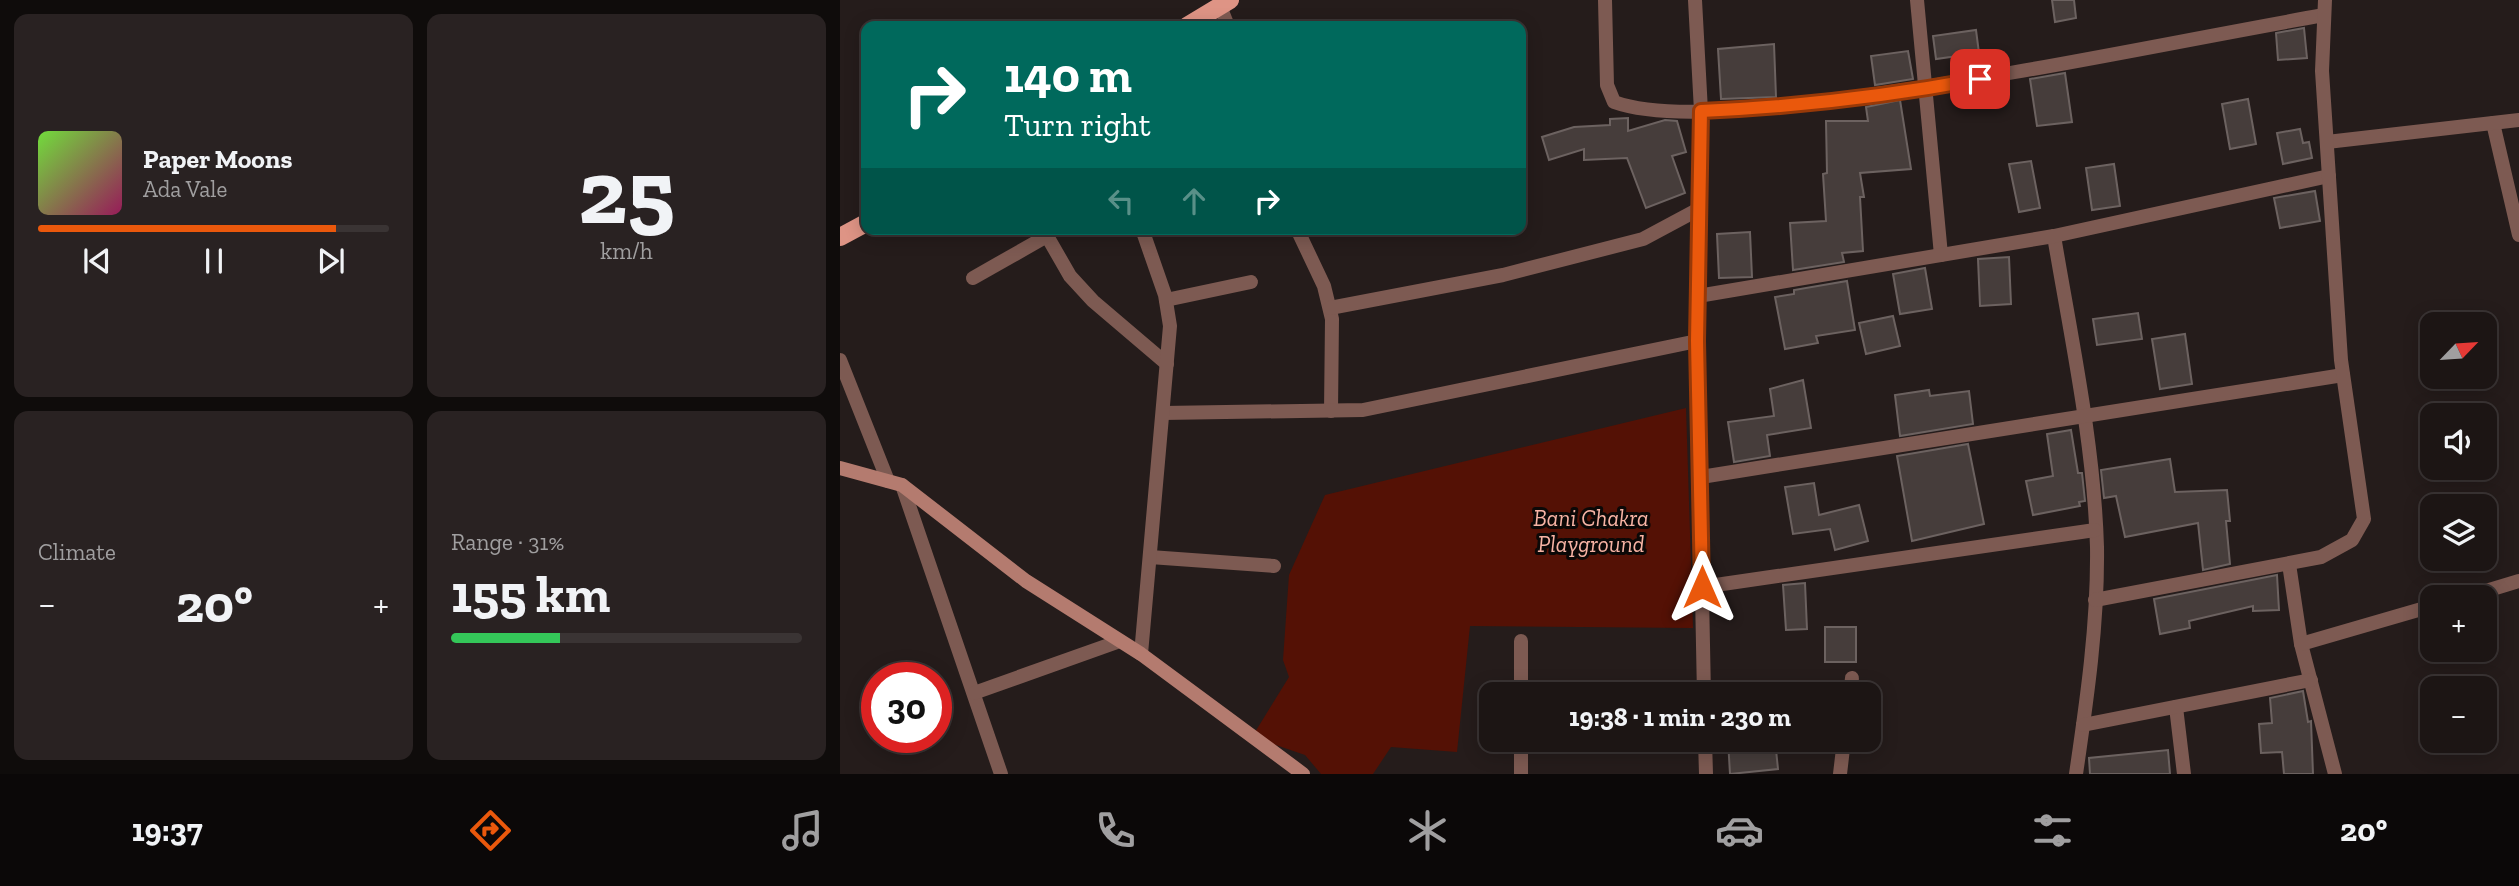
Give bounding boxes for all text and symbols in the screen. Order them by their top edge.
text: 140 m [1004,46,1132,105]
icon: right [889,49,980,140]
pin [1950,49,2010,109]
icon: arrive [1961,60,1999,98]
text: Turn right [1004,106,1151,144]
text: 25 [578,137,675,246]
text: Paper Moons [143,143,292,175]
text: Ada Vale [143,175,227,203]
icon: left [1102,182,1140,220]
icon: ahead [1175,182,1213,220]
icon: right [1248,182,1286,220]
text: km/h [600,237,653,265]
icon: previous [78,242,116,280]
icon: pause [195,242,233,280]
icon: next [312,242,350,280]
north arrow [2420,312,2497,388]
map controls [2420,312,2497,753]
button: sound [2420,403,2497,480]
button: layers [2420,494,2497,571]
park label: Bani Chakra Playground [1533,504,1649,558]
text: Range · 31% [451,528,564,556]
text: Climate [38,538,116,566]
position arrow [1665,550,1739,624]
text: 155 km [451,563,610,625]
text: 20° [176,573,253,635]
text: − [38,581,56,627]
text: + [373,581,389,627]
button: + [2420,585,2497,662]
speed limit sign: 30 [861,662,952,753]
button: − [2420,676,2497,753]
text: 19:38 · 1 min · 230 m [1569,701,1791,733]
icon: directions [466,806,515,855]
icon: music [778,806,827,855]
icon: phone [1091,806,1140,855]
icon: climate [1403,806,1452,855]
icon: car [1715,806,1764,855]
icon: filters [2028,806,2077,855]
text: 19:37 [132,811,203,849]
text: 20° [2340,811,2387,849]

